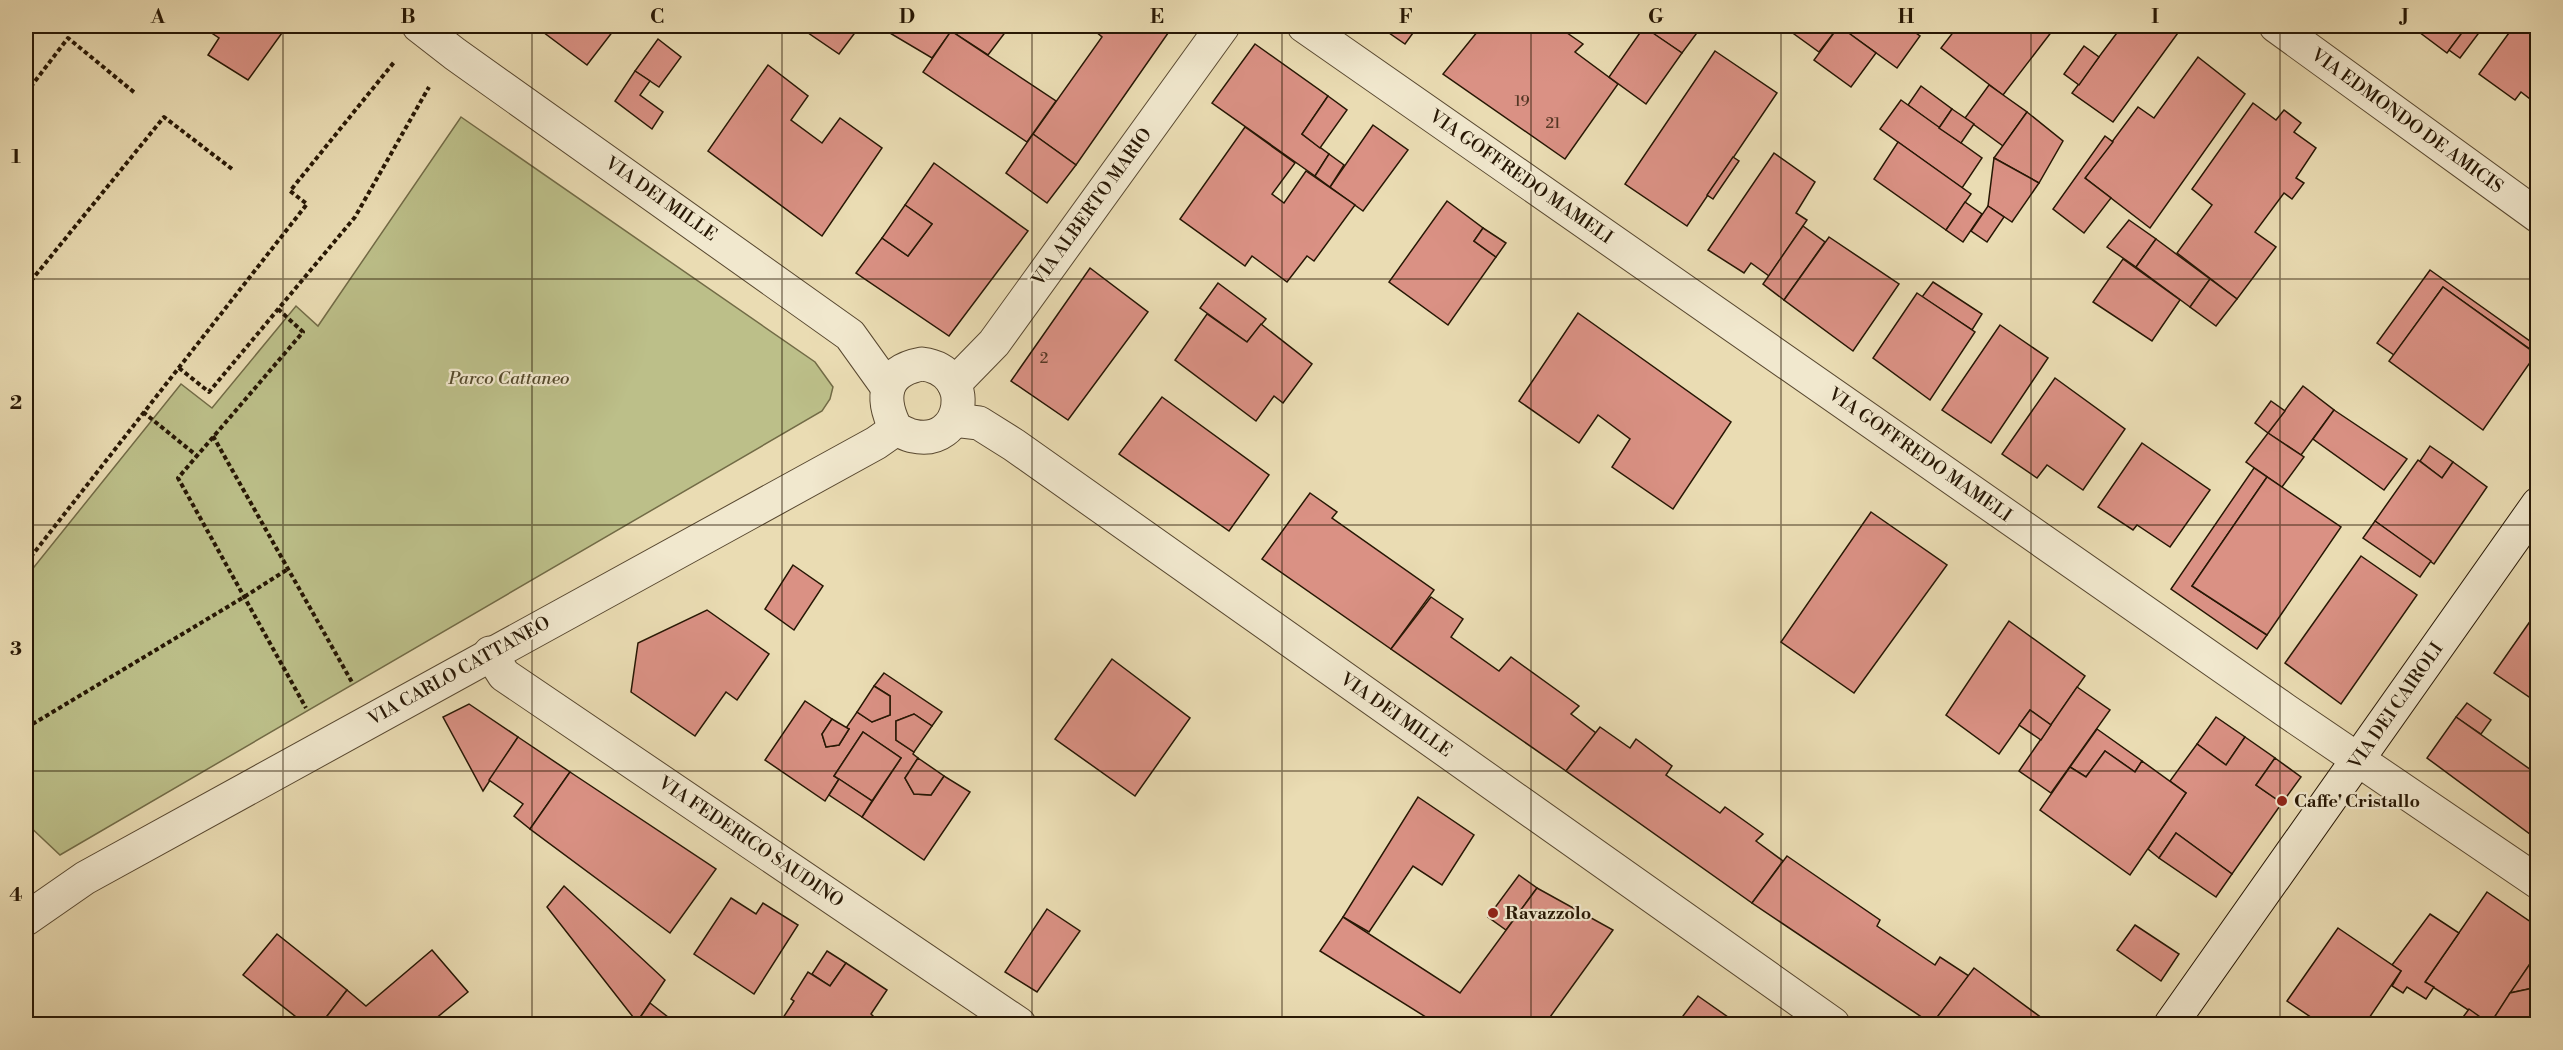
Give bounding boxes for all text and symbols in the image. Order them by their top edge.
text: A [150,5,166,30]
text: B [400,5,416,30]
text: C [650,5,664,30]
text: D [899,5,915,30]
text: E [1150,5,1164,30]
text: F [1399,5,1413,30]
text: G [1648,5,1664,30]
text: H [1898,5,1915,30]
text: I [2151,5,2159,30]
text: J [2398,5,2409,30]
street label: VIA EDMONDO DE AMICIS [2306,43,2508,198]
house number: 19 [1514,92,1530,111]
street label: VIA GOFFREDO MAMELI [1424,104,1617,249]
house number: 21 [1545,114,1561,133]
street label: VIA ALBERTO MARIO [1026,124,1157,291]
text: 1 [11,145,21,170]
street label: VIA DEI MILLE [600,151,722,246]
house number: 2 [1040,349,1048,368]
park label: Parco Cattaneo [448,367,569,390]
street label: VIA GOFFREDO MAMELI [1823,382,2016,527]
text: 2 [10,391,22,416]
street label: VIA CARLO CATTANEO [363,611,554,731]
text: 3 [10,637,22,662]
street label: VIA DEI CAIROLI [2343,638,2448,775]
street label: VIA DEI MILLE [1335,667,1457,762]
street label: VIA FEDERICO SAUDINO [653,771,848,913]
place label: Caffe' Cristallo [2294,790,2420,813]
marker: Caffe' Cristallo [2275,794,2289,808]
text: 4 [9,883,23,908]
place label: Ravazzolo [1505,902,1591,925]
marker: Ravazzolo [1486,906,1500,920]

